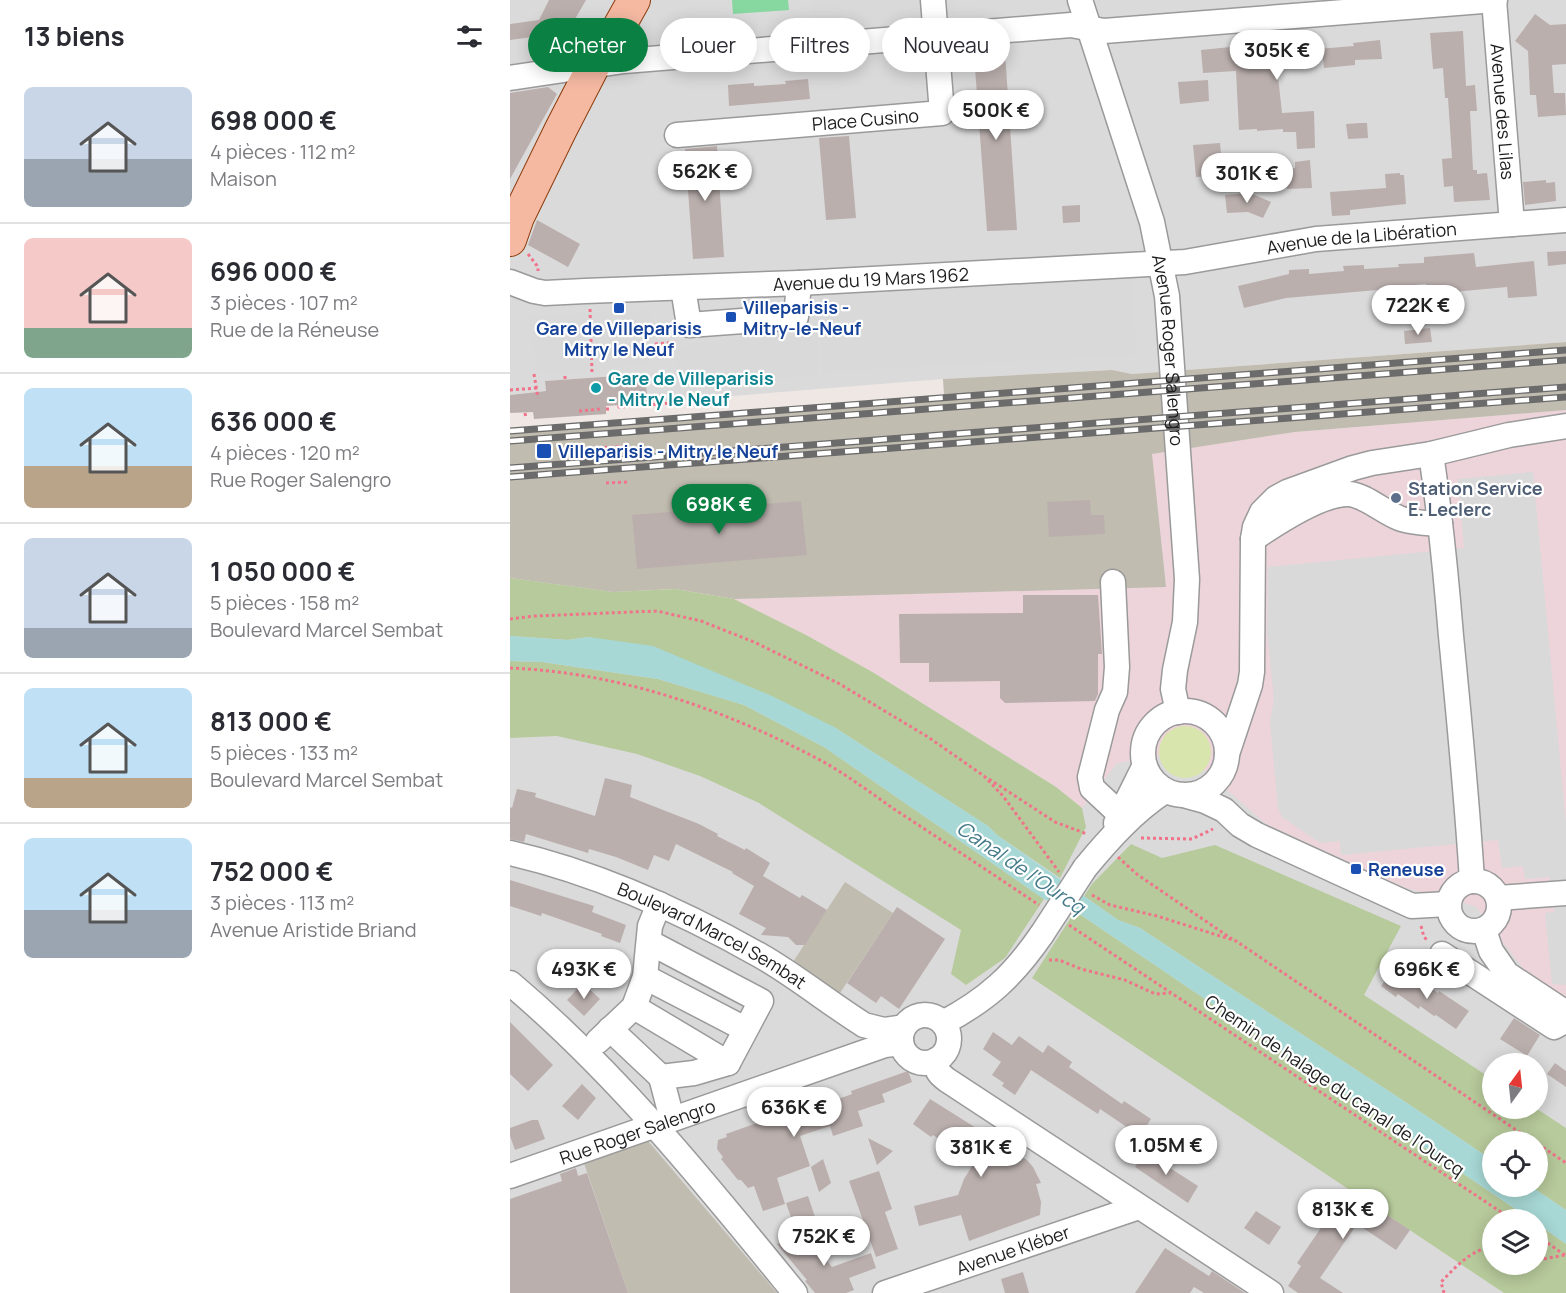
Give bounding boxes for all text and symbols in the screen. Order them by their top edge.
text: 13 biens [24,18,125,54]
chip: Acheter [528,18,648,72]
chip: Louer [660,18,757,72]
chip: Filtres [769,18,870,72]
chip: Nouveau [882,18,1010,72]
icon: filters [453,20,486,53]
pin: 305K € [1228,30,1326,81]
text: 305K € [1244,36,1310,63]
street label: Avenue des Lilas [1486,43,1520,181]
pin: 500K € [947,90,1045,141]
text: 500K € [962,96,1030,123]
text: 698 000 € [210,102,337,138]
street label: Place Cusino [811,103,920,136]
icon: home [72,111,144,183]
text: 4 pièces · 112 m² [210,138,355,165]
pin: 562K € [656,151,754,202]
pin: 301K € [1198,153,1296,204]
text: 562K € [672,157,738,184]
text: 301K € [1215,159,1279,186]
text: Maison [210,165,277,192]
street label: Avenue de la Libération [1264,216,1458,260]
street label: Avenue Roger Salengro [1147,252,1190,447]
text: 696 000 € [210,253,337,289]
icon: home [72,262,144,334]
street label: Avenue du 19 Mars 1962 [773,262,969,296]
pin: 722K € [1369,285,1467,336]
text: 3 pièces · 107 m² [210,289,358,316]
text: 722K € [1386,291,1450,318]
place label: Villeparisis - Mitry-le-Neuf [743,295,861,340]
marker: Gare de Villeparisis Mitry le Neuf [612,301,626,315]
marker: Villeparisis - Mitry-le-Neuf [724,310,738,324]
text: Rue de la Réneuse [210,316,379,343]
place label: Gare de Villeparisis Mitry le Neuf [536,316,702,361]
place label: Gare de Villeparisis - Mitry le Neuf [608,366,774,411]
marker: Gare de Villeparisis - Mitry le Neuf [589,381,603,395]
text: 636 000 € [210,403,337,439]
icon: home [72,412,144,484]
text: 4 pièces · 120 m² [210,439,360,466]
place label: Villeparisis - Mitry le Neuf [558,439,778,463]
marker: Villeparisis - Mitry le Neuf [535,442,553,460]
text: Rue Roger Salengro [210,466,391,493]
place label: Station Service E. Leclerc [1408,476,1543,521]
pin: 698K € [670,484,768,535]
text: 698K € [686,490,752,517]
marker: Station Service E. Leclerc [1389,491,1403,505]
text: 1 050 000 € [210,553,356,589]
icon: home [72,562,144,634]
text: 5 pièces · 158 m² [210,589,359,616]
text: Boulevard Marcel Sembat [210,616,443,643]
text: 813 000 € [210,703,332,739]
icon: home [72,712,144,784]
text: 5 pièces · 133 m² [210,739,358,766]
text: Boulevard Marcel Sembat [210,766,443,793]
water label: Canal de l'Ourcq [952,814,1092,921]
text: 752 000 € [210,853,333,889]
place label: Reneuse [1368,857,1444,881]
icon: home [72,862,144,934]
marker: Reneuse [1349,862,1363,876]
street label: Boulevard Marcel Sembat [614,876,811,994]
text: 3 pièces · 113 m² [210,889,354,916]
text: Avenue Aristide Briand [210,916,417,943]
pin: 493K € [535,949,633,1000]
pin: 696K € [1378,949,1476,1000]
text: 493K € [551,955,617,982]
text: 696K € [1394,955,1460,982]
street label: Chemin de halage du canal de l'Ourcq [1200,989,1470,1181]
north arrow [1482,1053,1548,1119]
map controls [1482,1053,1548,1275]
pin: 636K € [745,1087,843,1138]
street label: Rue Roger Salengro [556,1093,719,1170]
text: 636K € [761,1093,827,1120]
pin: 1.05M € [1111,1125,1221,1176]
pin: 381K € [932,1127,1030,1178]
text: 1.05M € [1129,1131,1203,1158]
button: locate [1482,1131,1548,1197]
text: 381K € [950,1133,1012,1160]
pin: 813K € [1294,1189,1392,1240]
text: 813K € [1312,1195,1374,1222]
button: layers [1482,1209,1548,1275]
pin: 752K € [775,1216,873,1267]
street label: Avenue Kléber [953,1219,1073,1280]
text: 752K € [792,1222,856,1249]

